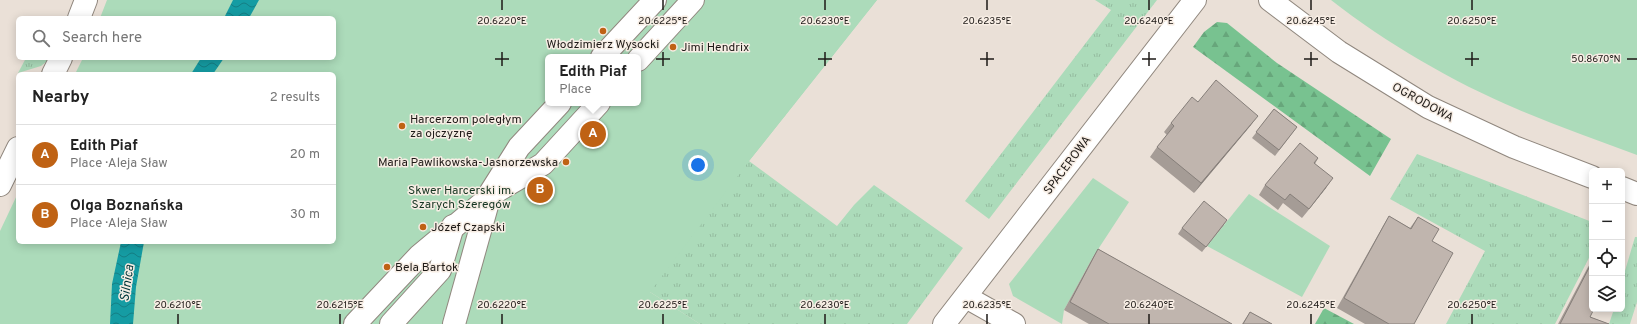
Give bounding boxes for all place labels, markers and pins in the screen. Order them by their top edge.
marker: Włodzimierz Wysocki [598,26,608,36]
place label: Włodzimierz Wysocki [547,37,659,53]
place label: Jimi Hendrix [681,40,749,56]
marker: Jimi Hendrix [668,42,678,52]
place label: Harcerzom poległym za ojczyznę [410,112,522,142]
pin: A [580,119,606,149]
marker: Harcerzom poległym za ojczyznę [397,121,407,131]
place label: Maria Pawlikowska-Jasnorzewska [378,155,558,171]
marker: Maria Pawlikowska-Jasnorzewska [561,157,571,167]
pin: B [527,175,553,205]
place label: Józef Czapski [431,220,505,236]
marker: Józef Czapski [418,222,428,232]
place label: Bela Bartok [395,260,459,276]
marker: Bela Bartok [382,262,392,272]

